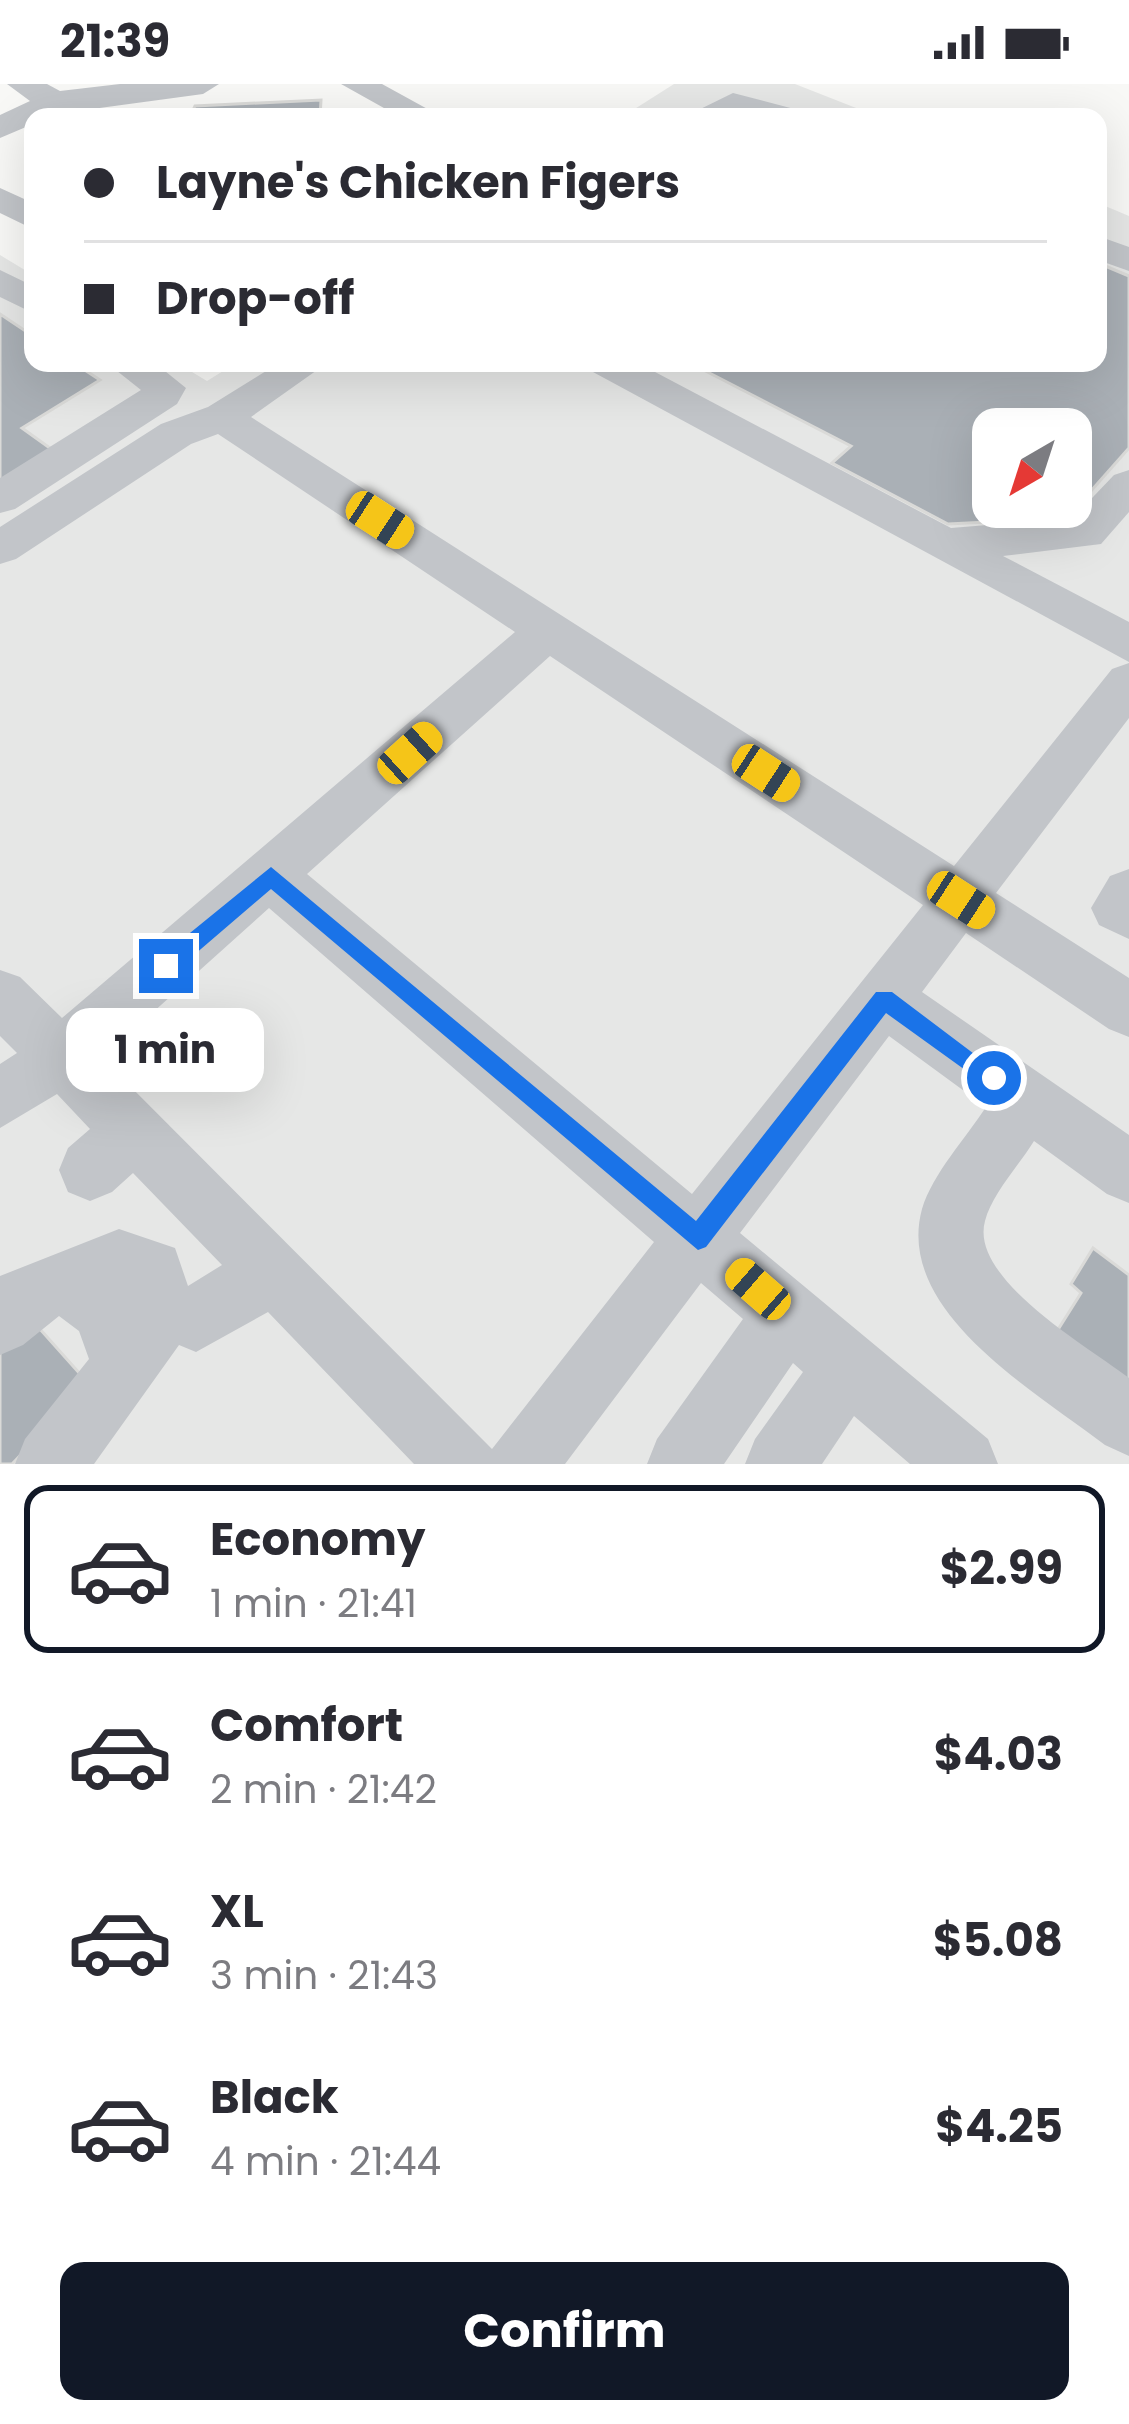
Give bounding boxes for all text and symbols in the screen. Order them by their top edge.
text: 21:39 [60,10,170,73]
text: Layne's Chicken Figers [156,151,680,214]
text: Drop-off [156,267,354,330]
north arrow [972,408,1092,528]
map controls [972,408,1092,528]
car [340,485,420,555]
car [371,716,449,790]
car [726,738,806,808]
car [921,865,1001,935]
route end [139,939,193,993]
callout: 1 min [67,1008,265,1092]
text: 1 min [114,1022,216,1077]
route start [967,1051,1021,1105]
car [719,1252,797,1326]
text: Economy [210,1508,425,1571]
icon: car [66,1515,174,1623]
text: $2.99 [940,1537,1063,1600]
text: 1 min · 21:41 [210,1576,417,1631]
text: Comfort [210,1694,403,1757]
icon: car [66,1701,174,1809]
text: $4.03 [934,1723,1063,1786]
text: 2 min · 21:42 [210,1762,437,1817]
text: XL [210,1880,264,1943]
icon: car [66,1887,174,1995]
text: $5.08 [933,1909,1063,1972]
text: 3 min · 21:43 [210,1948,438,2003]
text: Black [210,2066,339,2129]
icon: car [66,2073,174,2181]
text: $4.25 [935,2095,1063,2158]
text: 4 min · 21:44 [210,2134,441,2189]
button: Confirm [60,2262,1069,2400]

